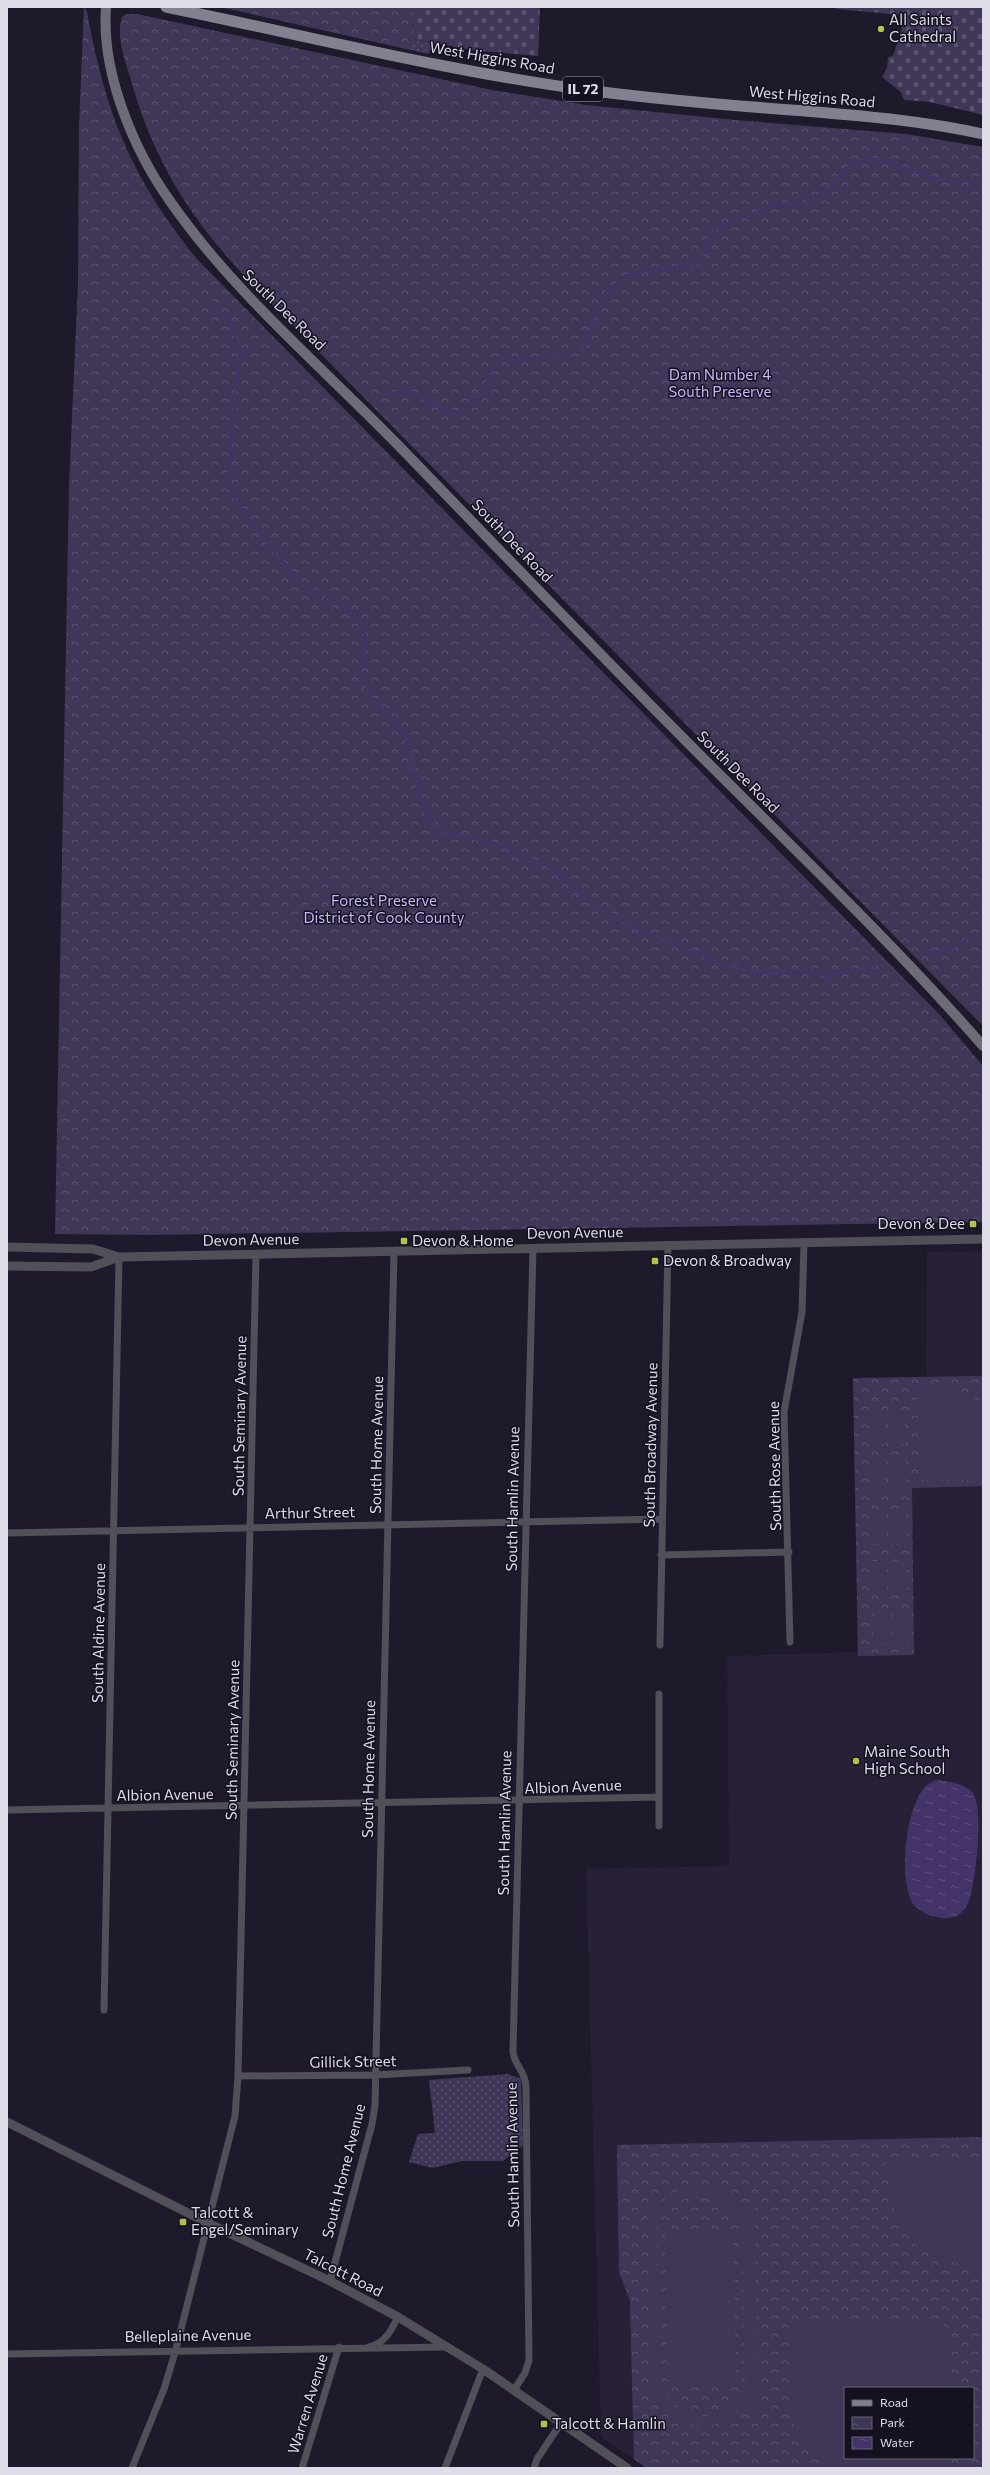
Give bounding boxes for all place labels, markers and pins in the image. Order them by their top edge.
place label: All Saints Cathedral [889,10,956,45]
marker: All Saints Cathedral [876,24,886,34]
place label: Devon & Dee [878,1214,965,1232]
marker: Devon & Dee [968,1219,978,1229]
place label: Devon & Home [412,1231,514,1249]
marker: Devon & Home [399,1236,409,1246]
place label: Devon & Broadway [663,1251,792,1269]
marker: Devon & Broadway [650,1256,660,1266]
place label: Maine South High School [864,1742,950,1777]
marker: Maine South High School [851,1756,861,1766]
place label: Talcott & Engel/Seminary [191,2203,299,2238]
marker: Talcott & Engel/Seminary [178,2217,188,2227]
place label: Talcott & Hamlin [552,2414,666,2432]
marker: Talcott & Hamlin [539,2419,549,2429]

